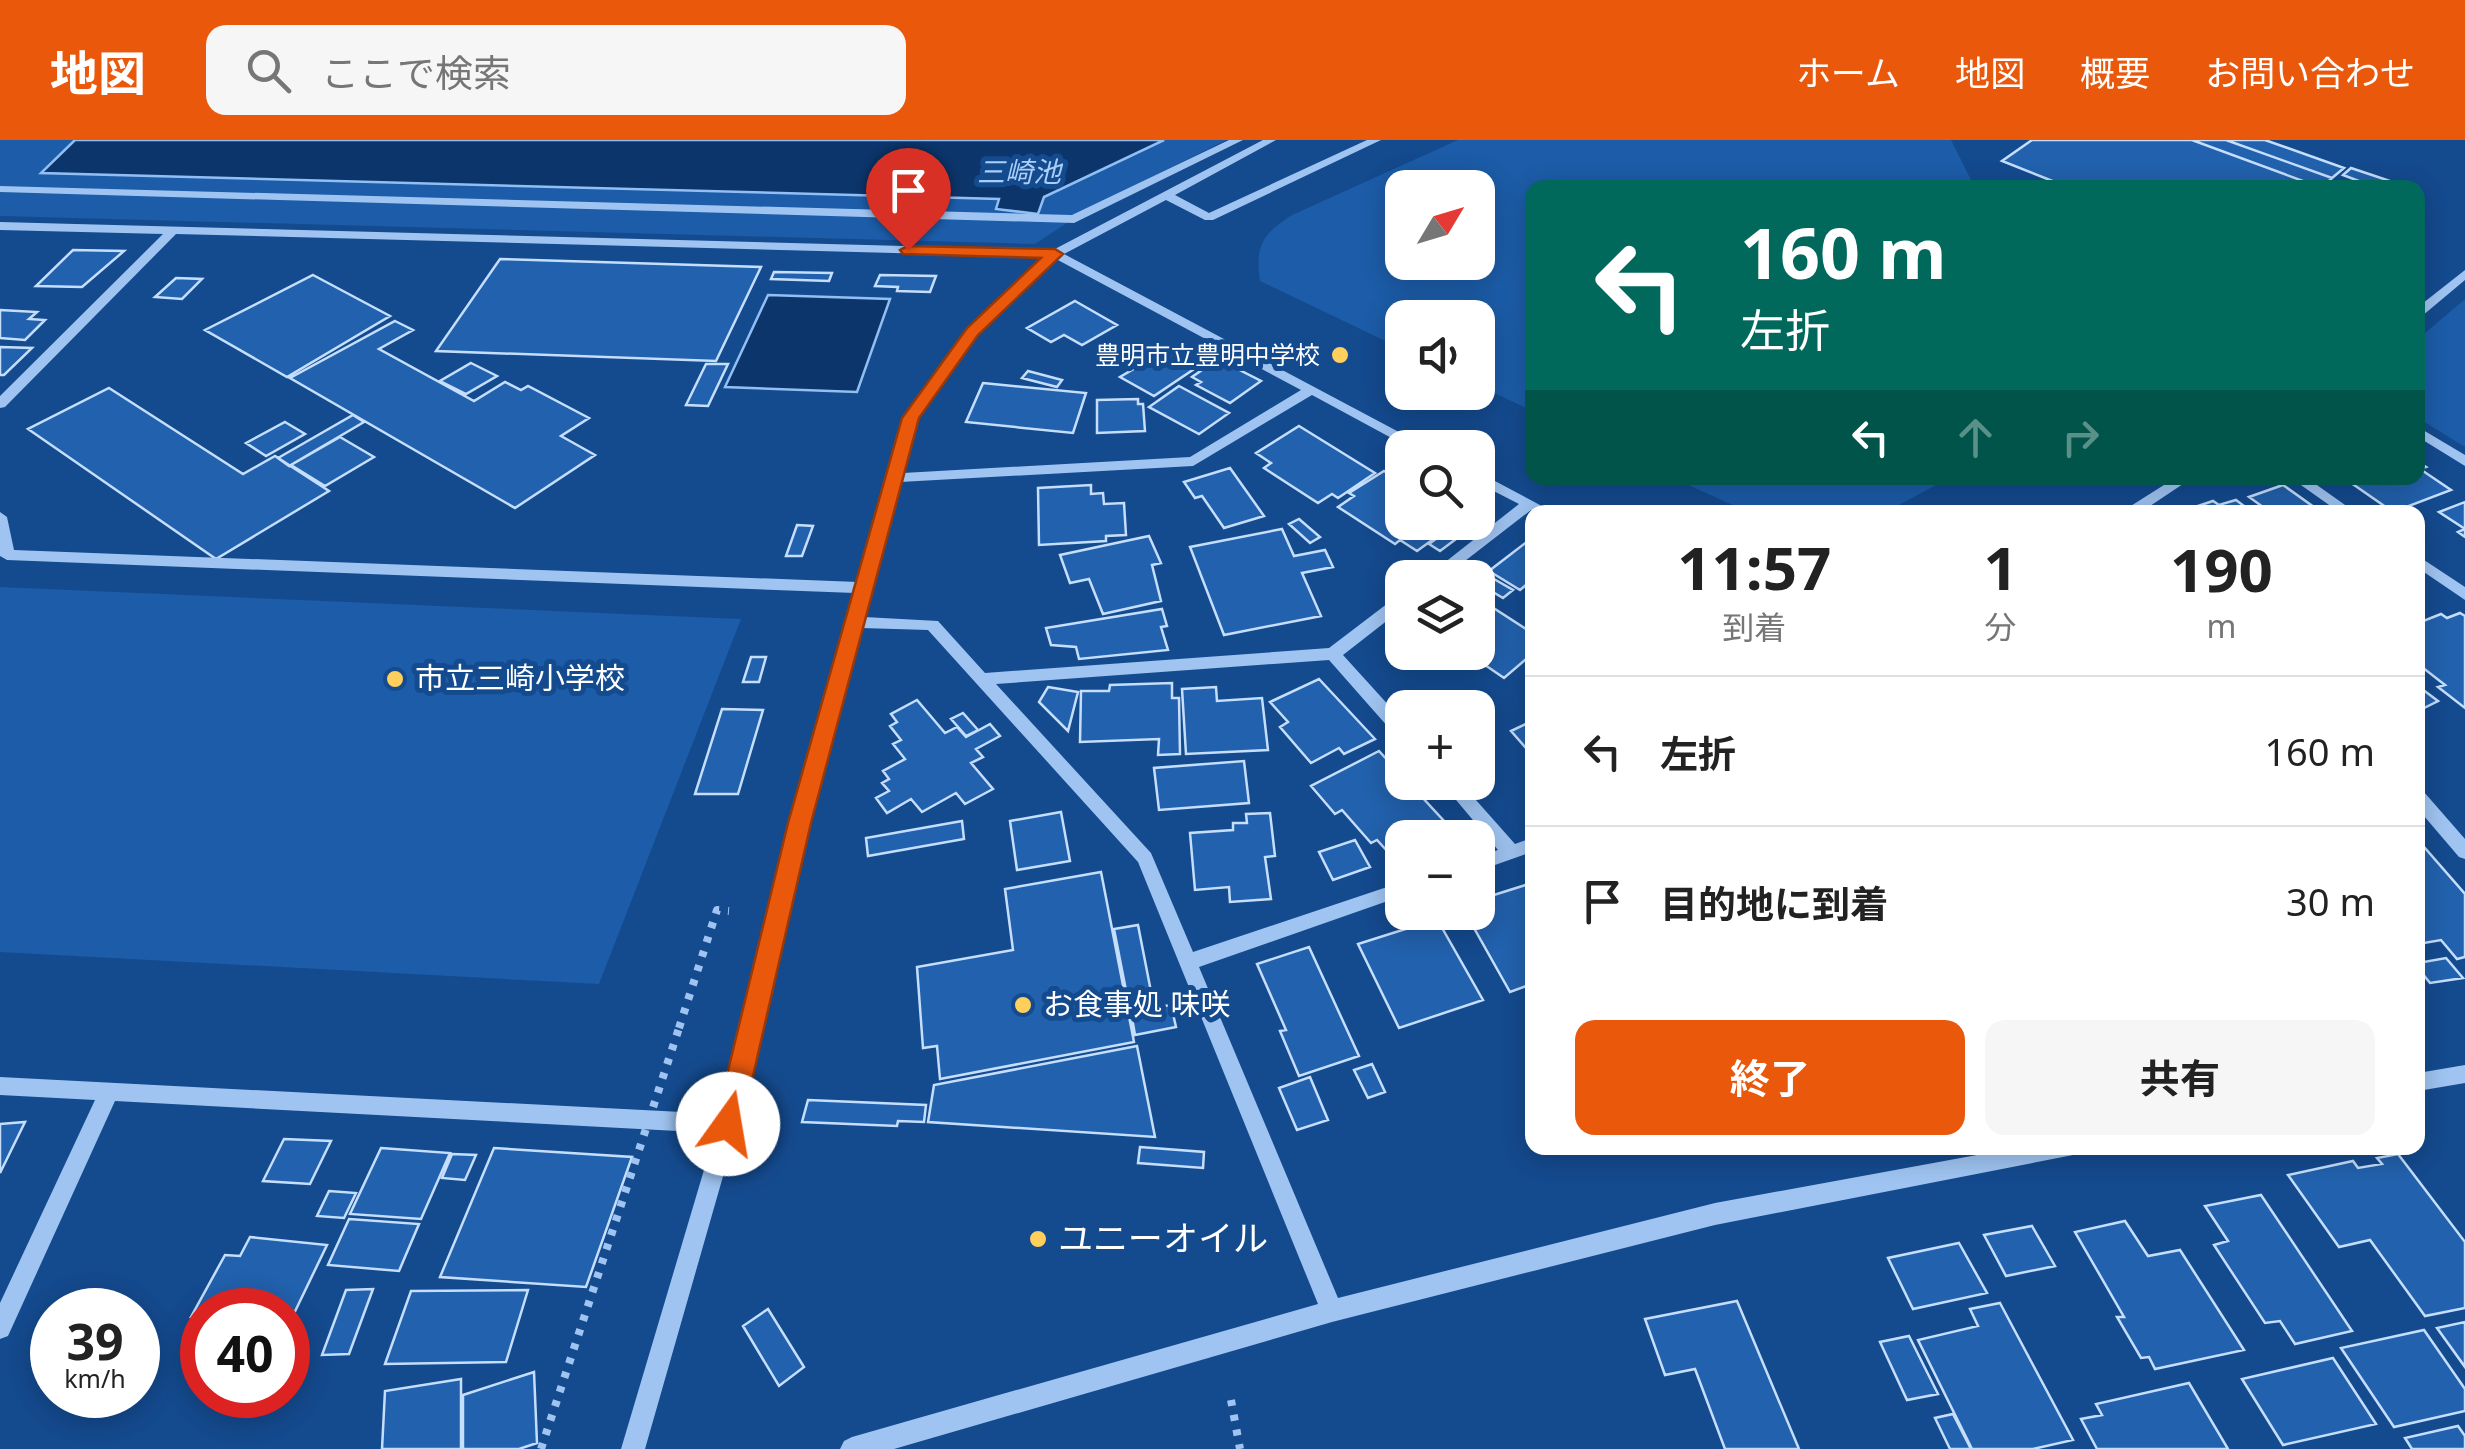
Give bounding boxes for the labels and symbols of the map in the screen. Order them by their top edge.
pin [866,148,951,251]
water label: 三崎池 [977,152,1064,190]
north arrow [1385,170,1495,280]
place label: 豊明市立豊明中学校 [1095,337,1320,371]
marker: 豊明市立豊明中学校 [1329,344,1351,366]
place label: 市立三崎小学校 [415,657,625,698]
marker: 市立三崎小学校 [384,668,406,690]
place label: お食事処 味咲 [1043,983,1231,1024]
marker: お食事処 味咲 [1012,994,1034,1016]
position arrow [676,1072,780,1176]
place label: ユニーオイル [1058,1214,1268,1261]
marker: ユニーオイル [1027,1228,1049,1250]
speed limit sign: 40 [180,1288,310,1418]

